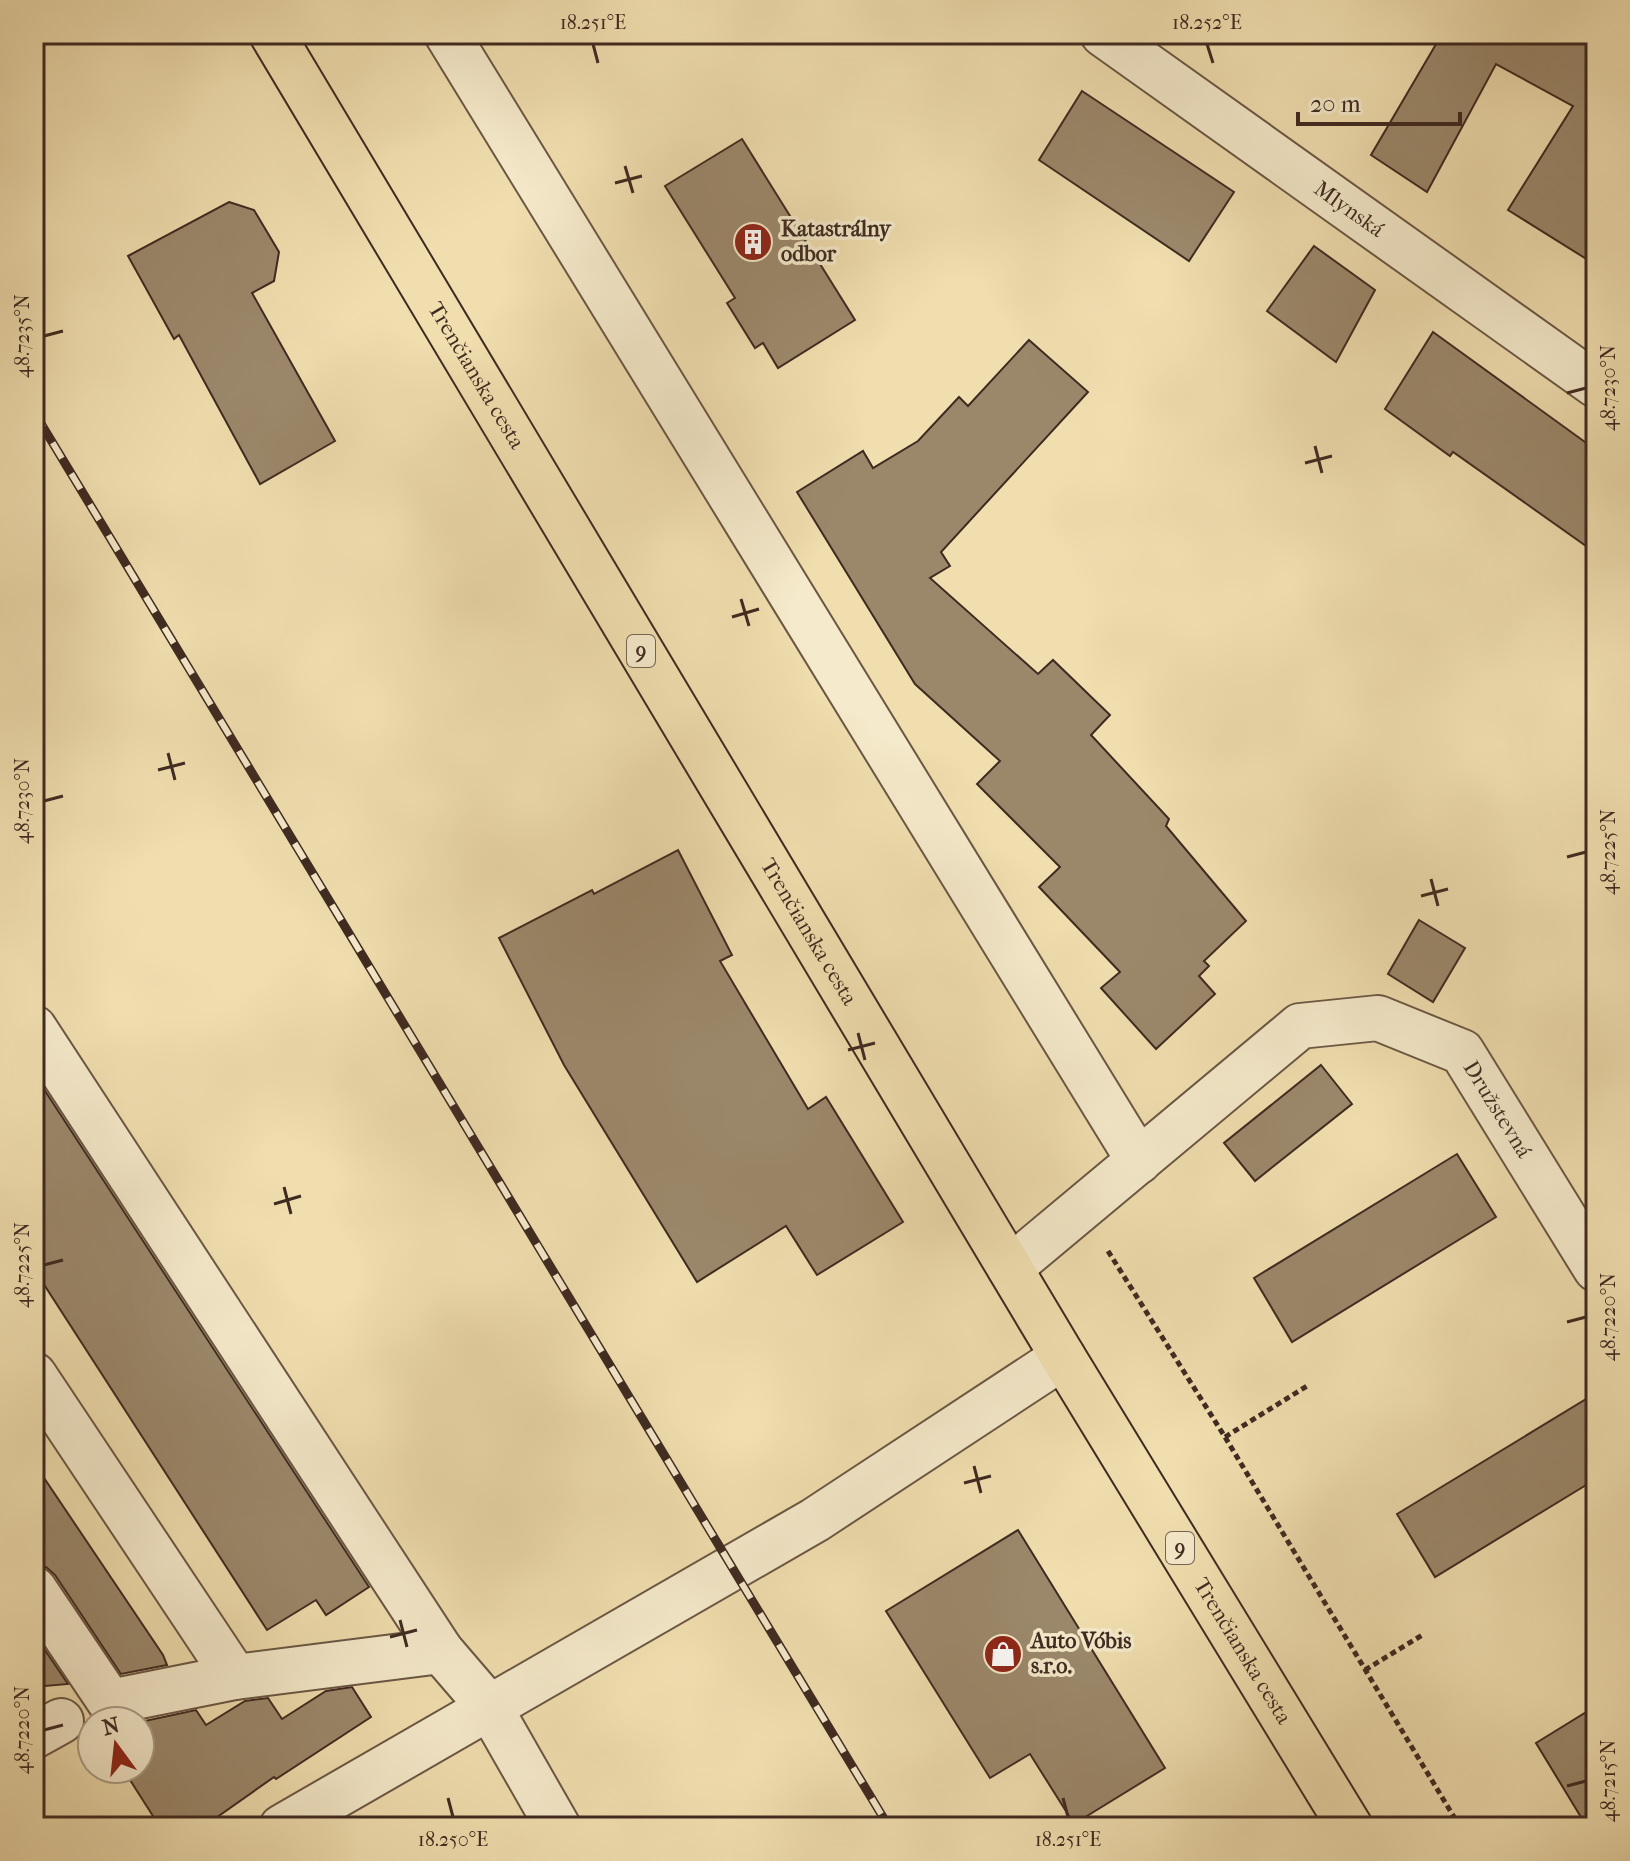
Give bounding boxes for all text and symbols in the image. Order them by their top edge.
text: 18.251°E [560,11,626,34]
text: 18.252°E [1172,11,1242,34]
scale bar [1298,76,1460,126]
text: 20 m [1310,90,1361,118]
street label: Mlynská [1309,175,1390,243]
place label: Katastrálny odbor [781,216,892,267]
building icon: Katastrálny odbor [732,221,774,263]
text: 48.7235°N [11,294,34,378]
street label: Trenčianska cesta [422,298,530,454]
text: 48.7230°N [1597,345,1620,431]
road number: 9 [627,635,655,667]
text: 48.7230°N [11,758,34,844]
text: 48.7225°N [1597,809,1620,895]
street label: Trenčianska cesta [755,854,863,1011]
street label: Družstevná [1458,1056,1537,1163]
text: 48.7225°N [11,1222,34,1308]
text: 48.7220°N [1597,1273,1620,1361]
road number: 9 [1166,1532,1194,1564]
street label: Trenčianska cesta [1188,1573,1297,1730]
place label: Auto Vóbis s.r.o. [1029,1628,1131,1679]
shop icon: Auto Vóbis s.r.o. [982,1633,1024,1675]
text: 48.7220°N [11,1686,34,1774]
north arrow [76,1705,156,1785]
text: N [100,1712,123,1741]
text: 48.7215°N [1597,1740,1620,1822]
text: 18.250°E [418,1828,488,1851]
text: 18.251°E [1035,1828,1101,1851]

